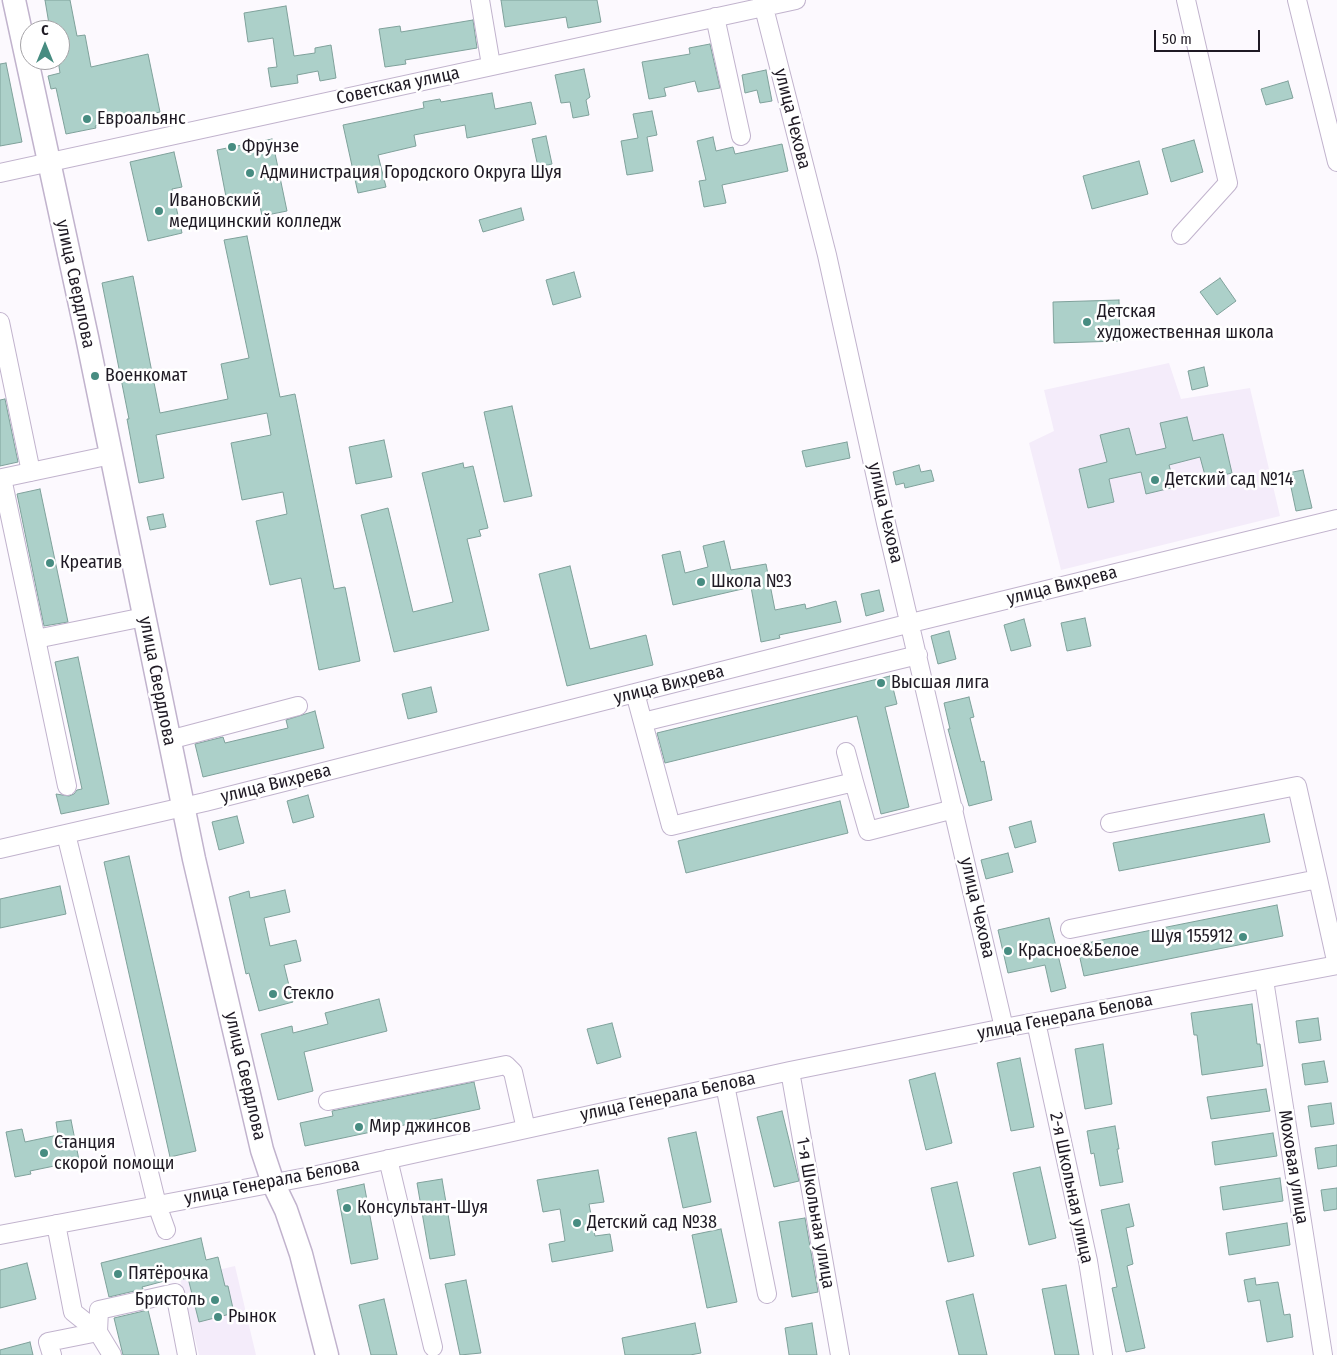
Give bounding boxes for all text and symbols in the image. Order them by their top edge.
north arrow [20,20,70,70]
scale bar [1157,20,1263,52]
text: С [41,22,49,39]
text: 50 m [1162,30,1192,48]
street label: Советская улица [334,62,462,110]
street label: улица Чехова [769,67,815,171]
place label: Евроальянс [97,108,186,130]
marker: Евроальянс [81,113,93,125]
place label: Фрунзе [242,136,299,158]
marker: Фрунзе [226,141,238,153]
place label: Администрация Городского Округа Шуя [260,162,562,184]
marker: Администрация Городского Округа Шуя [244,167,256,179]
place label: Ивановский медицинский колледж [169,190,341,232]
marker: Ивановский медицинский колледж [153,205,165,217]
street label: улица Свердлова [51,218,99,350]
place label: Детская художественная школа [1097,301,1274,344]
marker: Детская художественная школа [1081,316,1093,328]
place label: Военкомат [105,365,187,387]
marker: Военкомат [89,370,101,382]
street label: улица Чехова [863,460,907,566]
place label: Детский сад №14 [1165,469,1294,491]
marker: Детский сад №14 [1149,474,1161,486]
place label: Креатив [60,552,122,574]
marker: Креатив [44,557,56,569]
street label: улица Вихрева [1005,562,1119,610]
place label: Школа №3 [711,571,792,593]
marker: Школа №3 [695,576,707,588]
street label: улица Свердлова [134,615,180,747]
street label: улица Вихрева [612,661,726,709]
place label: Высшая лига [891,672,989,694]
marker: Высшая лига [875,677,887,689]
street label: улица Вихрева [219,760,333,808]
street label: улица Чехова [955,855,999,961]
place label: Шуя 155912 [1151,926,1233,948]
marker: Шуя 155912 [1237,931,1249,943]
place label: Красное&Белое [1018,940,1139,962]
marker: Красное&Белое [1002,945,1014,957]
place label: Стекло [283,983,334,1005]
marker: Стекло [267,988,279,1000]
street label: улица Генерала Белова [975,989,1155,1045]
street label: улица Свердлова [220,1010,270,1142]
street label: улица Генерала Белова [579,1068,757,1126]
street label: Моховая улица [1273,1108,1313,1226]
street label: 2-я Школьная улица [1044,1110,1098,1266]
place label: Мир джинсов [369,1116,471,1138]
marker: Мир джинсов [353,1121,365,1133]
place label: Станция скорой помощи [54,1132,174,1174]
street label: 1-я Школьная улица [791,1136,839,1290]
marker: Станция скорой помощи [38,1147,50,1159]
street label: улица Генерала Белова [182,1154,362,1210]
place label: Консультант-Шуя [357,1197,488,1219]
marker: Консультант-Шуя [341,1202,353,1214]
place label: Детский сад №38 [587,1212,717,1234]
marker: Детский сад №38 [571,1217,583,1229]
place label: Пятёрочка [128,1263,208,1285]
marker: Пятёрочка [112,1268,124,1280]
place label: Бристоль [135,1289,205,1311]
marker: Бристоль [209,1294,221,1306]
place label: Рынок [228,1306,277,1328]
marker: Рынок [212,1311,224,1323]

